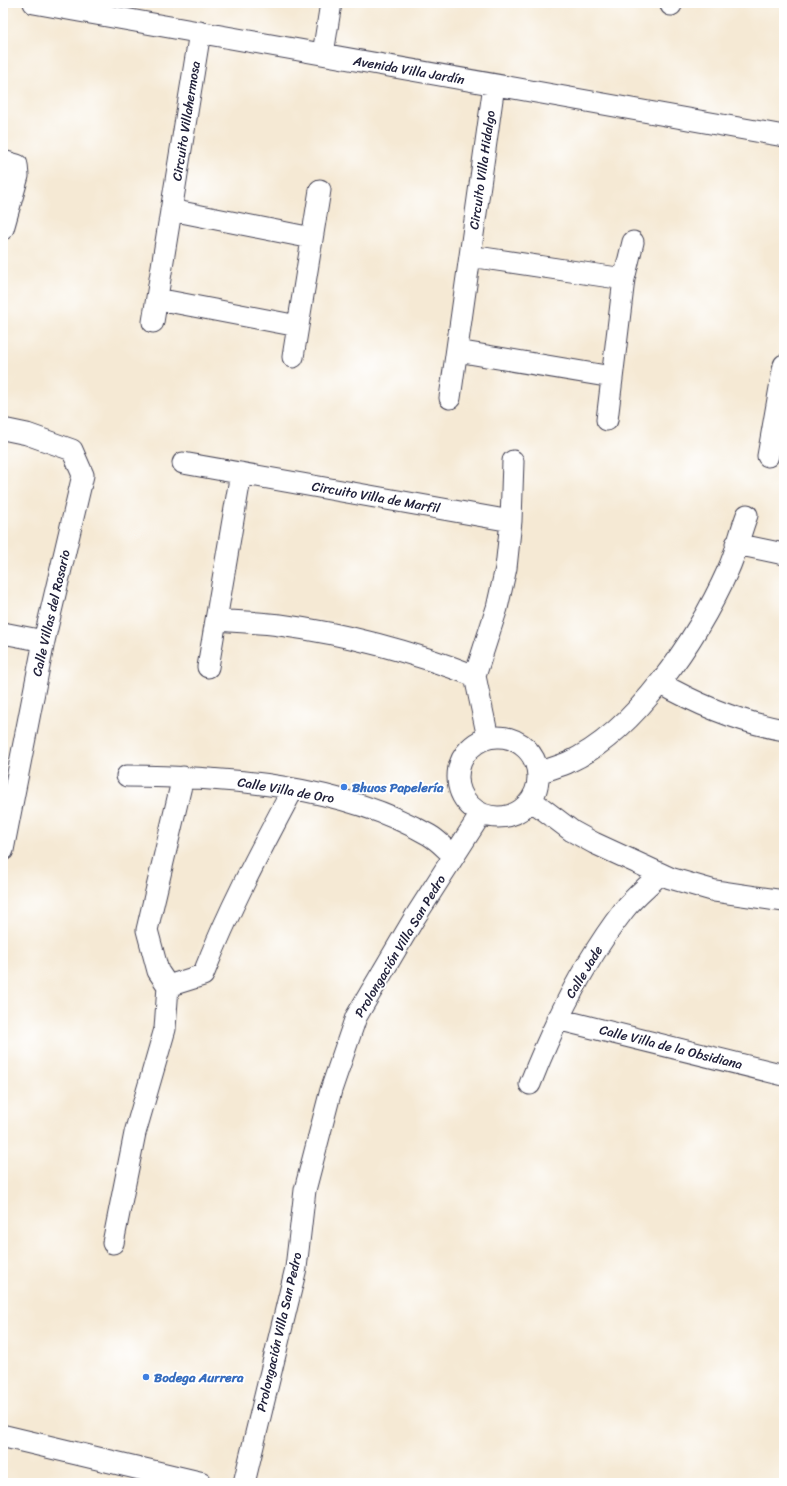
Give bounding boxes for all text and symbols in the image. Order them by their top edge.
street label: Avenida Villa Jardín [351,49,466,91]
street label: Circuito Villahermosa [165,59,207,183]
street label: Circuito Villa Hidalgo [462,108,502,231]
street label: Circuito Villa de Marfil [310,474,442,520]
street label: Calle Villas del Rosario [25,547,77,679]
street label: Calle Villa de Oro [236,770,337,810]
place label: Bhuos Papelería [352,776,444,799]
marker: Bhuos Papelería [339,782,349,792]
street label: Prolongación Villa San Pedro [348,870,452,1022]
street label: Calle Jade [559,941,609,1003]
street label: Calle Villa de la Obsidiana [597,1018,746,1076]
street label: Prolongación Villa San Pedro [249,1249,309,1414]
place label: Bodega Aurrera [154,1366,244,1389]
marker: Bodega Aurrera [141,1372,151,1382]

